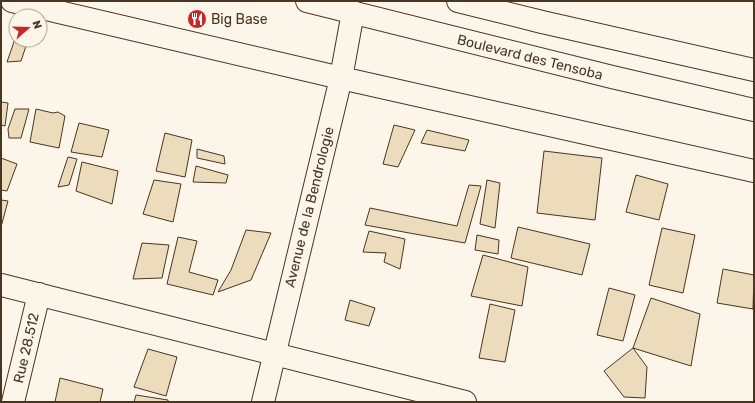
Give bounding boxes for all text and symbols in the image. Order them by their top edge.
north arrow [8,8,48,48]
restaurant icon: Big Base [186,8,208,30]
place label: Big Base [211,11,268,28]
text: N [29,19,44,31]
street label: Boulevard des Tensoba [455,31,605,84]
street label: Avenue de la Bendrologie [281,125,338,289]
street label: Rue 28.512 [10,311,43,385]

